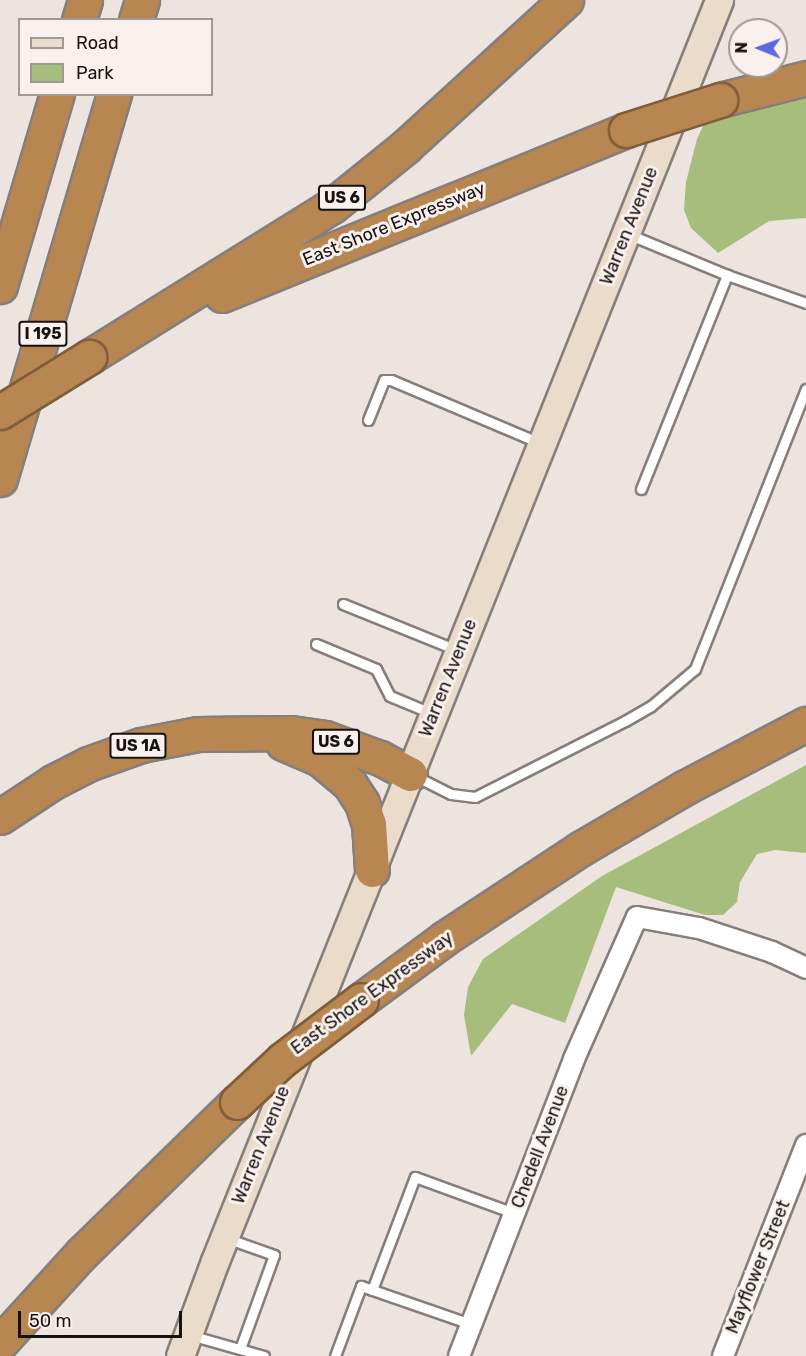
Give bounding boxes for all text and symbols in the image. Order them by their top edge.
legend [18,18,213,96]
north arrow [728,18,788,78]
text: Road [76,32,119,54]
text: N [732,42,751,54]
text: Park [76,62,113,84]
street label: Warren Avenue [595,164,663,288]
street label: East Shore Expressway [299,177,489,271]
road number: US 6 [316,185,368,211]
road number: I 195 [18,321,68,347]
street label: Warren Avenue [414,616,482,740]
road number: US 6 [310,729,362,755]
road number: US 1A [108,733,168,759]
street label: East Shore Expressway [287,927,457,1059]
street label: Chedell Avenue [507,1082,573,1212]
street label: Warren Avenue [227,1083,295,1207]
street label: Mayflower Street [721,1197,795,1337]
scale bar [21,1299,184,1337]
text: 50 m [29,1310,72,1332]

